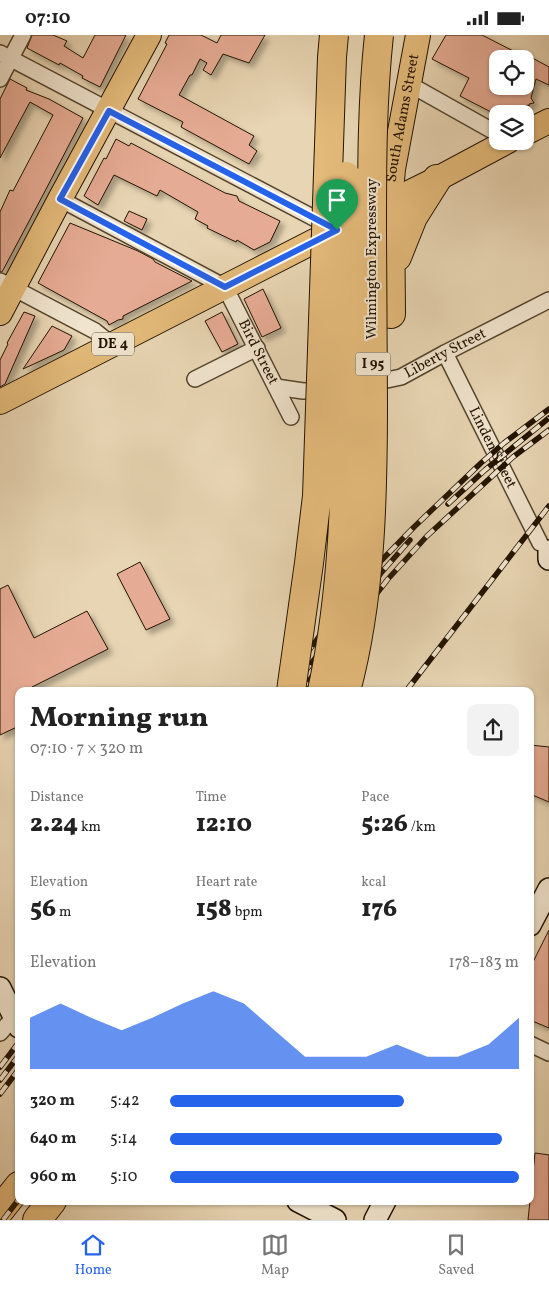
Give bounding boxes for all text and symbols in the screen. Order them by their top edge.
text: 07:10 [25,5,71,31]
map controls [489,50,534,150]
button: locate [489,50,534,95]
street label: South Adams Street [381,52,425,183]
button: layers [489,105,534,150]
street label: Wilmington Expressway [362,178,383,340]
pin [316,179,358,230]
icon: arrive [323,186,351,214]
street label: Bird Street [233,316,283,389]
street label: Liberty Street [401,323,490,384]
road number: DE 4 [92,333,134,355]
road number: I 95 [356,353,390,375]
street label: Linden Street [463,403,522,492]
text: Morning run [30,699,208,738]
button: share [467,704,519,756]
text: 07:10 · 7 × 320 m [30,738,143,760]
text: Distance [30,788,84,807]
text: Time [196,788,226,807]
text: Pace [361,788,389,807]
text: 2.24 [30,807,78,842]
text: 12:10 [196,807,252,842]
text: 5:26 [361,807,408,842]
text: km [78,818,101,837]
text: /km [408,818,436,837]
text: Elevation [30,873,88,892]
text: Heart rate [196,873,257,892]
text: kcal [361,873,386,892]
text: 56 [30,892,56,927]
text: 158 [196,892,232,927]
text: 176 [361,892,397,927]
text: m [56,903,71,922]
text: bpm [232,903,263,922]
text: Elevation [30,952,97,974]
text: 178–183 m [448,952,519,974]
text: 320 m [30,1090,75,1112]
text: 5:42 [110,1090,140,1112]
text: 640 m [30,1128,76,1150]
text: 5:14 [110,1128,137,1150]
text: 960 m [30,1166,76,1188]
text: 5:10 [110,1166,137,1188]
tab: Home [75,1231,112,1280]
tab: Map [261,1231,289,1280]
tab: Saved [438,1231,474,1280]

